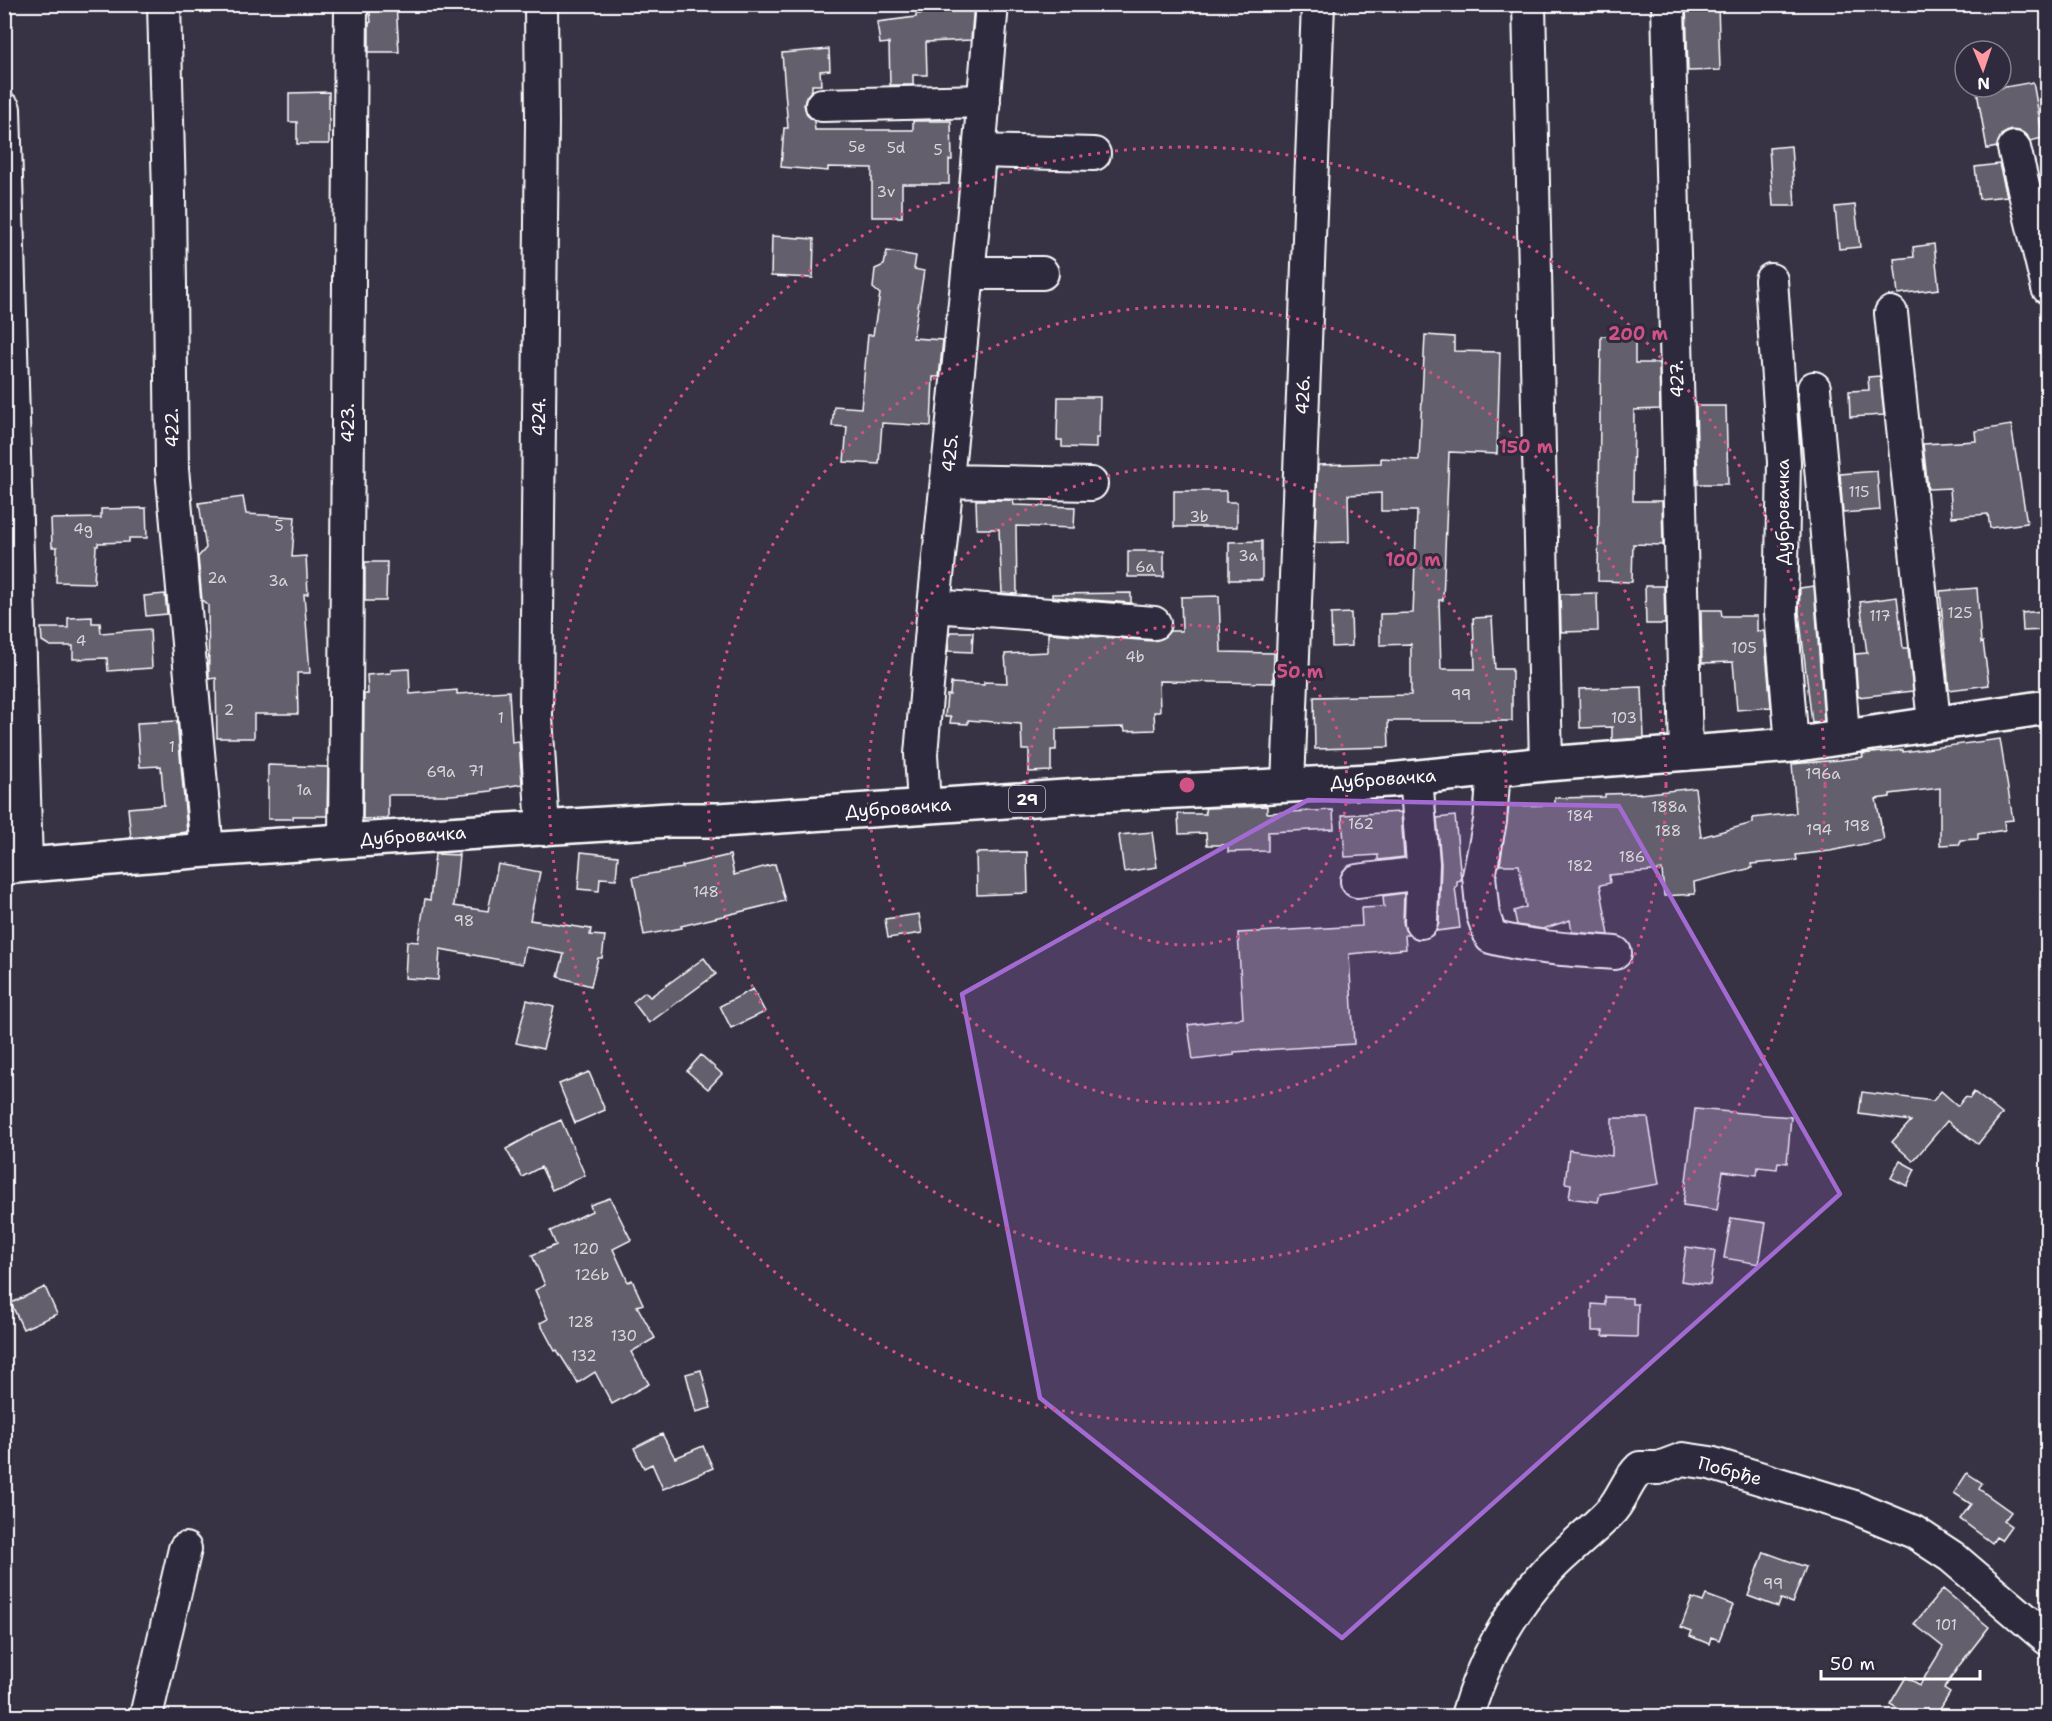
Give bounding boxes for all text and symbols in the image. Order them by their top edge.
north arrow [1953,39,2013,99]
text: N [1977,73,1990,94]
house number: 5e [848,137,866,157]
house number: 5d [887,138,906,158]
house number: 5 [933,140,943,160]
house number: 3v [877,182,895,202]
text: 200 m [1608,322,1669,346]
street label: 427. [1665,360,1689,398]
street label: 426. [1290,375,1316,415]
street label: 424. [527,397,551,437]
street label: 423. [336,403,360,443]
street label: 422. [160,408,184,448]
street label: 425. [936,433,964,473]
text: 150 m [1499,435,1554,459]
street label: Дубровачка [1771,459,1795,565]
house number: 115 [1849,482,1869,502]
house number: 3b [1189,507,1209,527]
house number: 5 [274,516,284,536]
house number: 4g [73,519,93,539]
house number: 3a [1238,546,1258,566]
text: 100 m [1385,548,1441,572]
house number: 6a [1135,557,1155,577]
house number: 2a [207,568,227,588]
house number: 3a [268,571,288,591]
house number: 125 [1948,603,1972,623]
house number: 117 [1869,606,1891,626]
house number: 4 [76,631,86,651]
house number: 105 [1731,638,1757,658]
house number: 4b [1125,647,1145,667]
text: 50 m [1277,660,1324,684]
house number: 99 [1451,685,1471,705]
house number: 2 [224,700,234,720]
house number: 1 [498,708,504,728]
house number: 103 [1611,708,1637,728]
house number: 1 [169,737,175,757]
house number: 71 [468,761,484,781]
house number: 69a [427,762,456,782]
street label: Дубровачка [1329,763,1437,795]
house number: 196a [1805,764,1841,784]
centre of rings [1177,775,1197,795]
house number: 1a [296,780,312,800]
road number: 29 [1009,786,1045,812]
street label: Дубровачка [844,792,952,824]
house number: 188a [1651,797,1687,817]
house number: 184 [1567,806,1593,826]
house number: 162 [1348,814,1374,834]
house number: 198 [1844,816,1870,836]
street label: Дубровачка [359,820,467,852]
house number: 194 [1806,820,1832,840]
house number: 188 [1655,821,1681,841]
house number: 186 [1619,847,1645,867]
house number: 182 [1567,856,1593,876]
house number: 148 [693,882,719,902]
house number: 98 [454,911,474,931]
house number: 120 [573,1239,599,1259]
house number: 126b [575,1265,609,1285]
house number: 128 [568,1312,594,1332]
house number: 130 [611,1326,637,1346]
house number: 132 [571,1346,597,1366]
street label: Побрђе [1695,1451,1765,1491]
house number: 99 [1763,1574,1783,1594]
house number: 101 [1935,1615,1957,1635]
scale bar [1821,1643,1980,1681]
text: 50 m [1830,1652,1875,1676]

